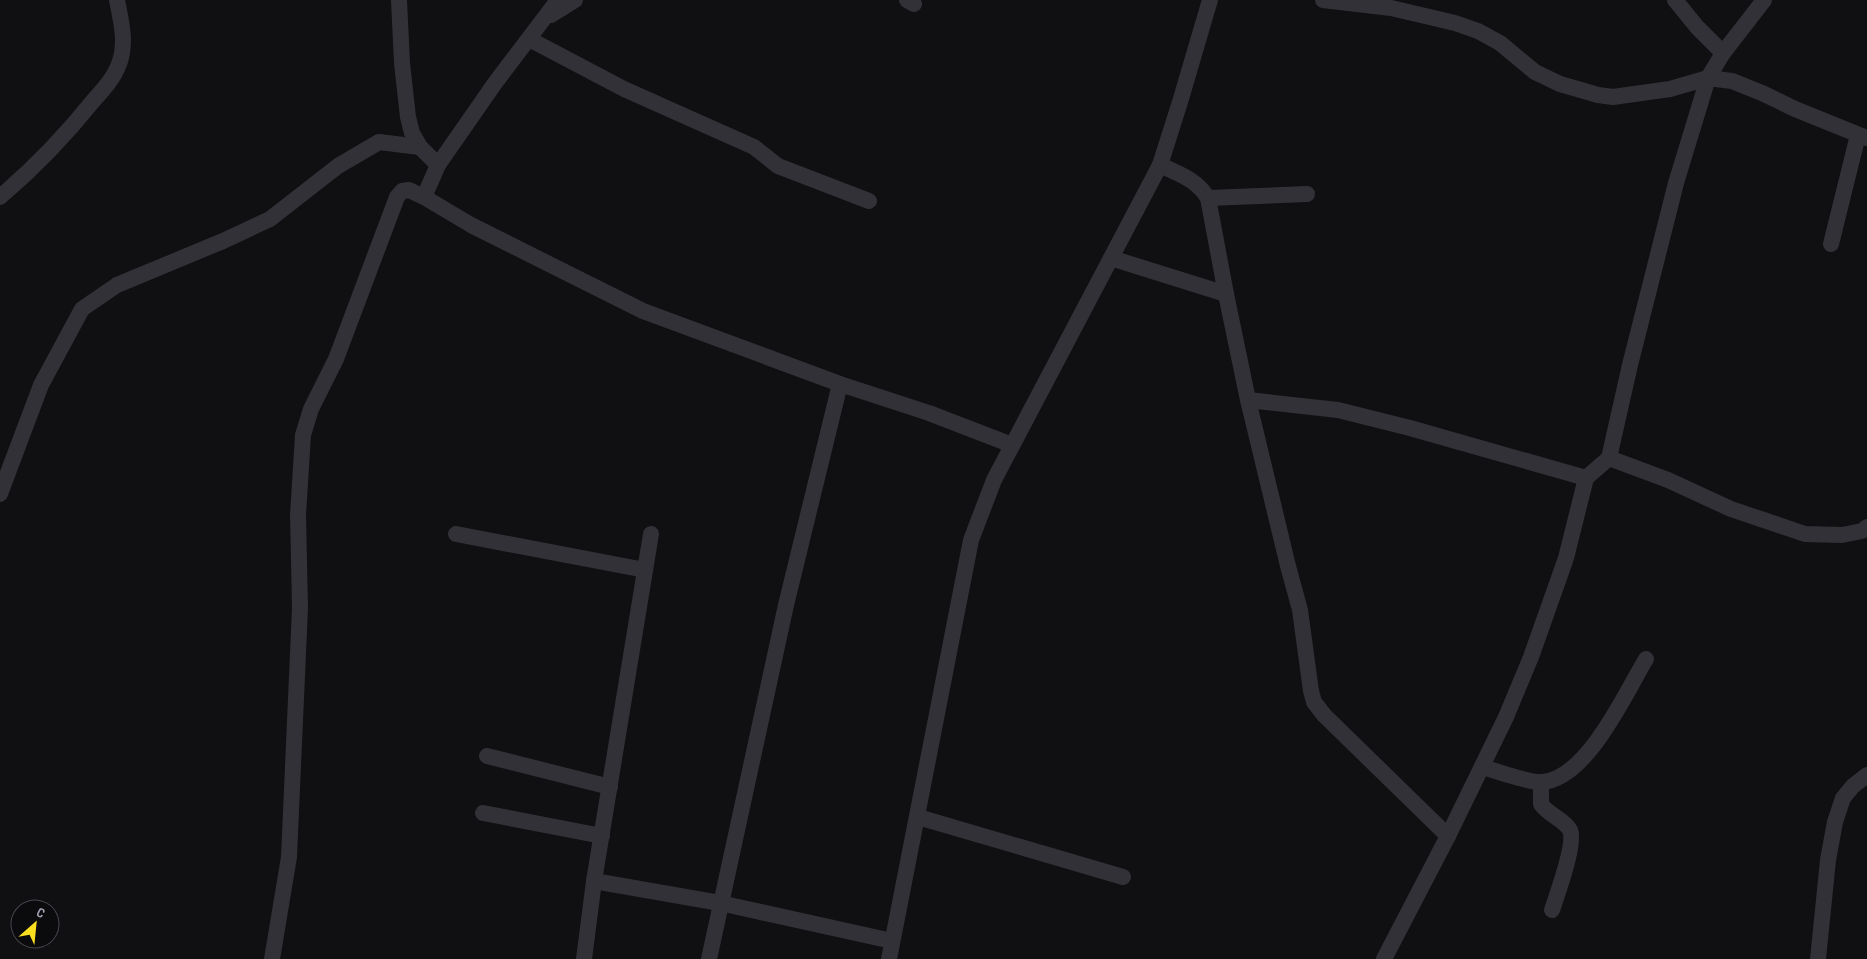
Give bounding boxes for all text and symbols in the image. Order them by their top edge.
north arrow [10,899,60,949]
text: С [34,904,48,922]

